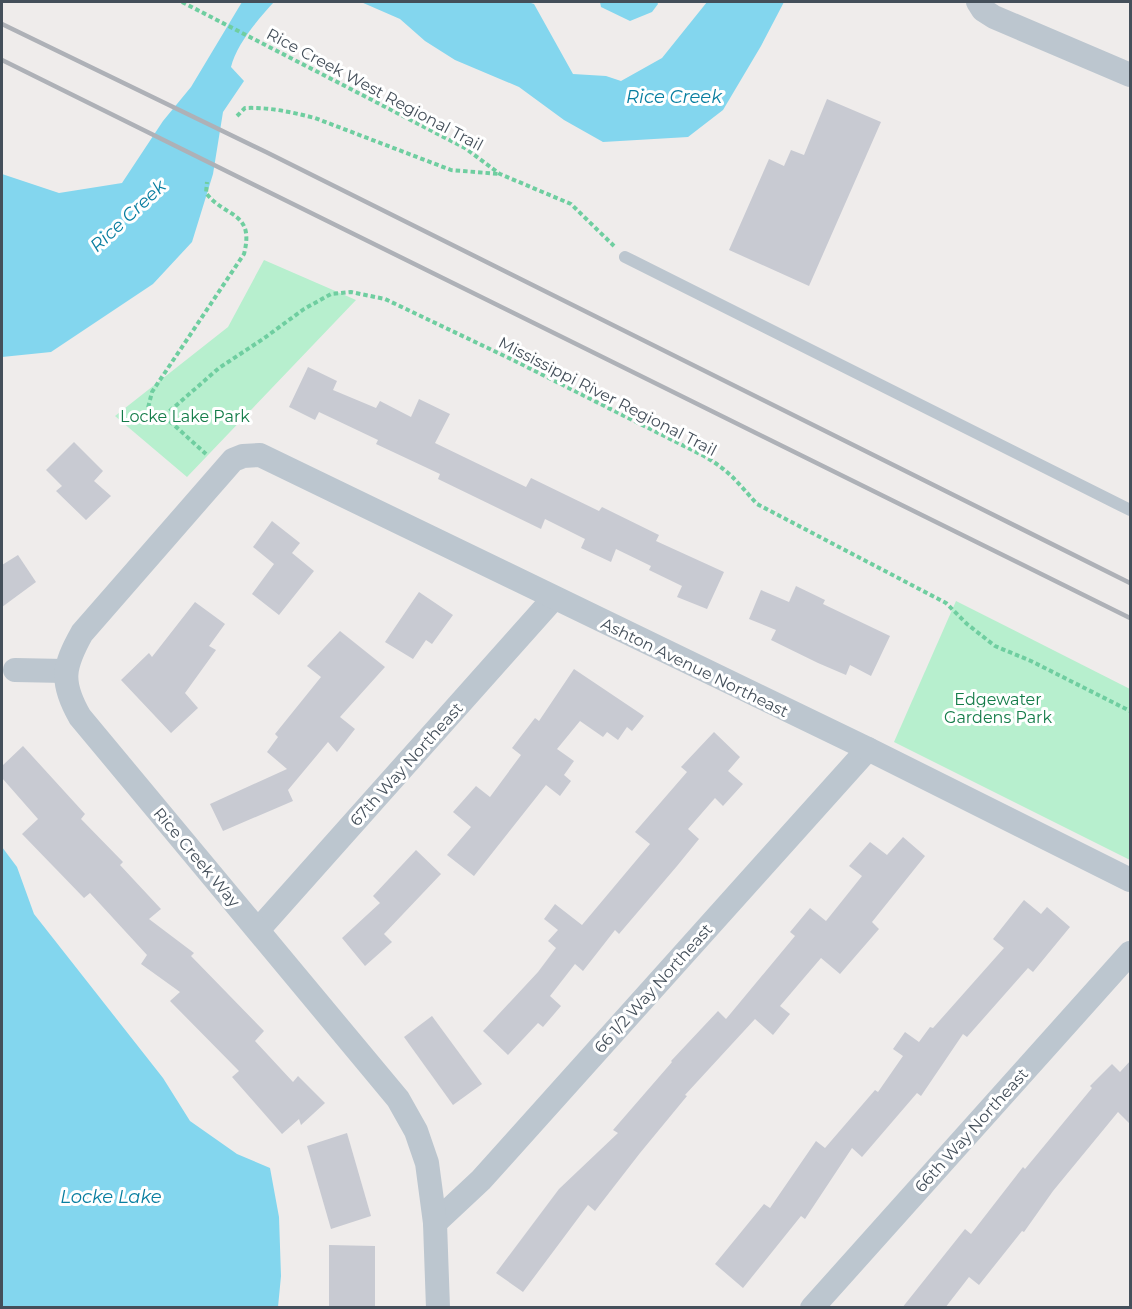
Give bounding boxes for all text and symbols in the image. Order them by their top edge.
street label: Rice Creek West Regional Trail [263,24,486,155]
water label: Rice Creek [626,86,723,108]
water label: Rice Creek [85,174,171,257]
street label: Mississippi River Regional Trail [496,333,720,460]
park label: Locke Lake Park [120,407,250,426]
street label: Ashton Avenue Northeast [598,614,792,721]
park label: Edgewater Gardens Park [944,690,1052,727]
street label: 67th Way Northeast [346,698,467,830]
street label: Rice Creek Way [150,804,244,911]
street label: 66 1/2 Way Northeast [590,919,717,1057]
street label: 66th Way Northeast [911,1064,1032,1196]
water label: Locke Lake [60,1186,162,1208]

